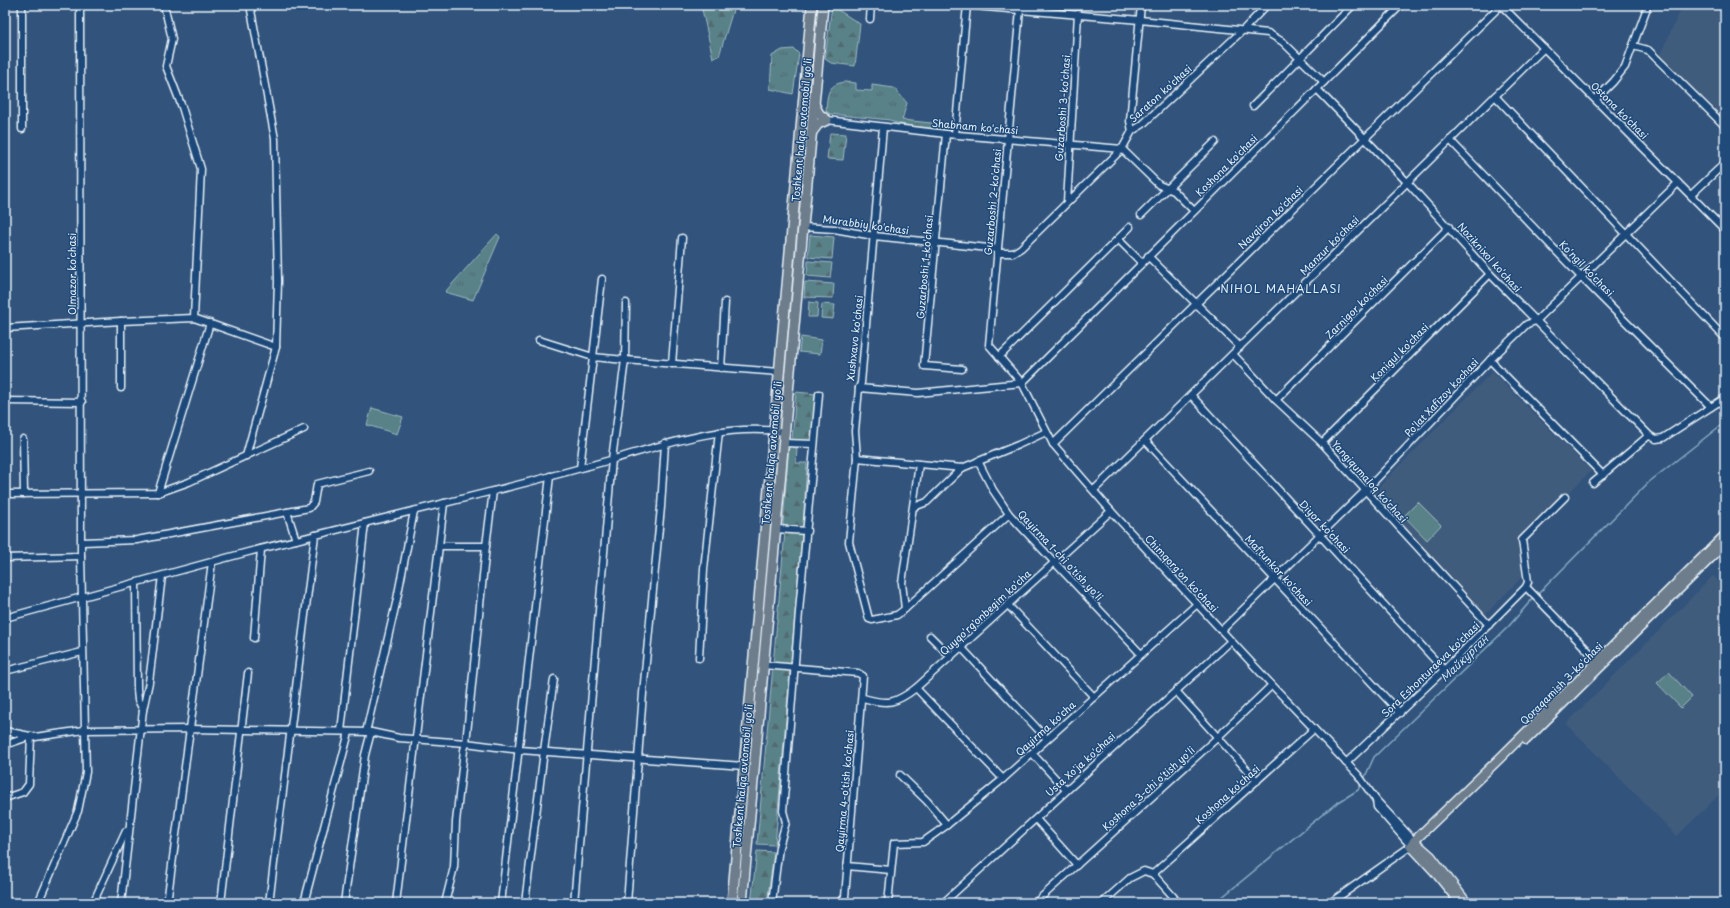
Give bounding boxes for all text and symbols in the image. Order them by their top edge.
street label: Guzarboshi 3-ko'chasi [1051,54,1073,162]
street label: Toshkent halqa avtomobil yo'li [787,57,815,203]
street label: Saraton ko'chasi [1125,61,1195,125]
street label: Ostona ko'chasi [1588,78,1652,142]
street label: Shabnam ko'chasi [931,115,1019,137]
street label: Koshona ko'chasi [1192,131,1260,199]
street label: Guzarboshi 2-ko'chasi [980,148,1004,256]
street label: Navqiron ko'chasi [1234,182,1306,252]
street label: Murabbiy ko'chasi [822,211,910,238]
street label: Manzur ko'chasi [1296,212,1362,278]
street label: Guzarboshi 1-ko'chasi [912,214,936,320]
street label: Noziknixol ko'chasi [1455,219,1526,295]
street label: Olmazor ko'chasi [64,233,79,315]
street label: Ko'ngil ko'chasi [1556,237,1618,299]
street label: Zarnigor ko'chasi [1321,272,1391,342]
district label: NIHOL MAHALLASI [1220,280,1342,297]
street label: Xushxavo ko'chasi [842,294,866,382]
street label: Konigul ko'chasi [1366,319,1432,385]
street label: Po'lat Xafizov kochasi [1401,354,1482,440]
street label: Toshkent halqa avtomobil yo'li [757,380,785,526]
street label: Yangiqumaloq ko'chasi [1329,436,1411,526]
street label: Diyor ko'chasi [1296,496,1354,556]
street label: Qayirma 1-chi o'tish yo'li [1014,506,1107,604]
street label: Chimqorg'on ko'chasi [1141,531,1222,616]
street label: Maftunkor ko'chasi [1242,531,1316,609]
street label: Quyqo'rg'onbegim ko'cha [936,565,1034,658]
street label: Sora Eshonturaeva ko'chasi [1377,618,1483,720]
water label: Майкурган [1436,630,1493,685]
street label: Qoraqamish 3-ko'chasi [1516,638,1606,728]
street label: Qayirma ko'cha [1012,696,1080,760]
street label: Toshkent halqa avtomobil yo'li [728,703,756,849]
street label: Usta Xo'ja ko'chasi [1042,728,1118,799]
street label: Qayirma 4-o'tish ko'chasi [831,729,858,853]
street label: Koshona 3-chi o'tish yo'li [1098,742,1198,834]
street label: Koshona ko'chasi [1191,761,1263,827]

